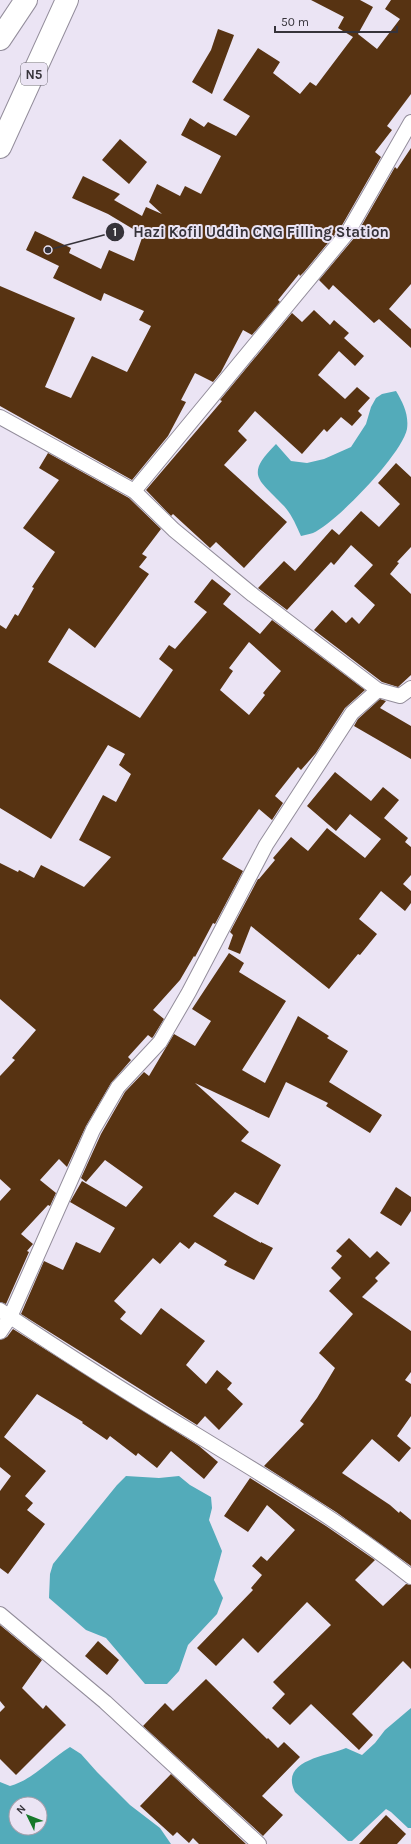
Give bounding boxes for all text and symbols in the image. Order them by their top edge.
scale bar [275,8,397,34]
text: 50 m [281,15,309,29]
road number: N5 [21,63,47,85]
callout: Hazi Kofil Uddin CNG Filling Station [105,219,397,246]
text: Hazi Kofil Uddin CNG Filling Station [133,223,389,241]
text: 1 [113,225,117,239]
north arrow [8,1796,48,1836]
text: N [14,1802,28,1817]

